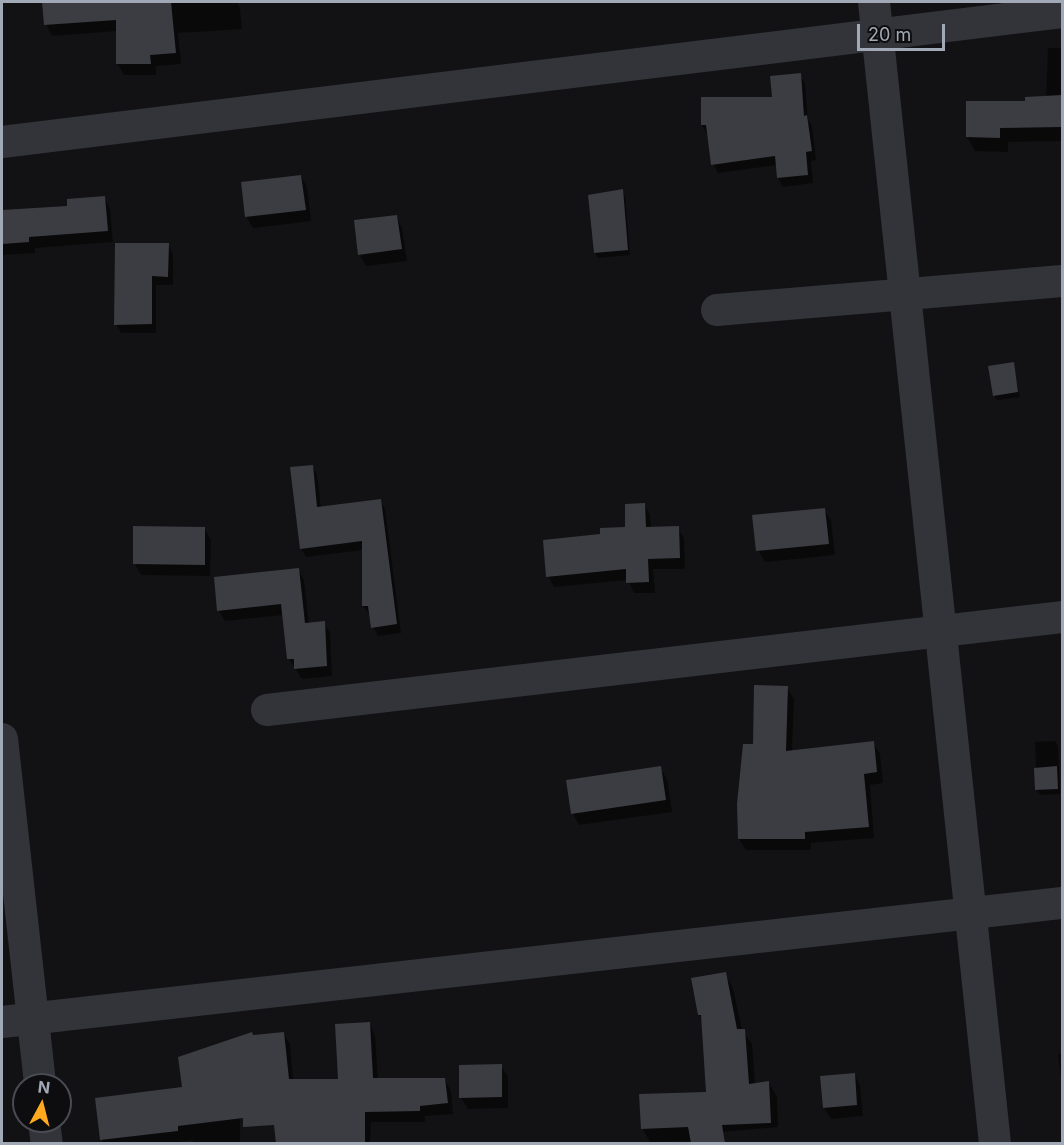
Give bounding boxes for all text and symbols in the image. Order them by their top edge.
scale bar [860,12,948,50]
text: 20 m [868,24,911,45]
north arrow [12,1073,72,1133]
text: N [37,1076,51,1098]

